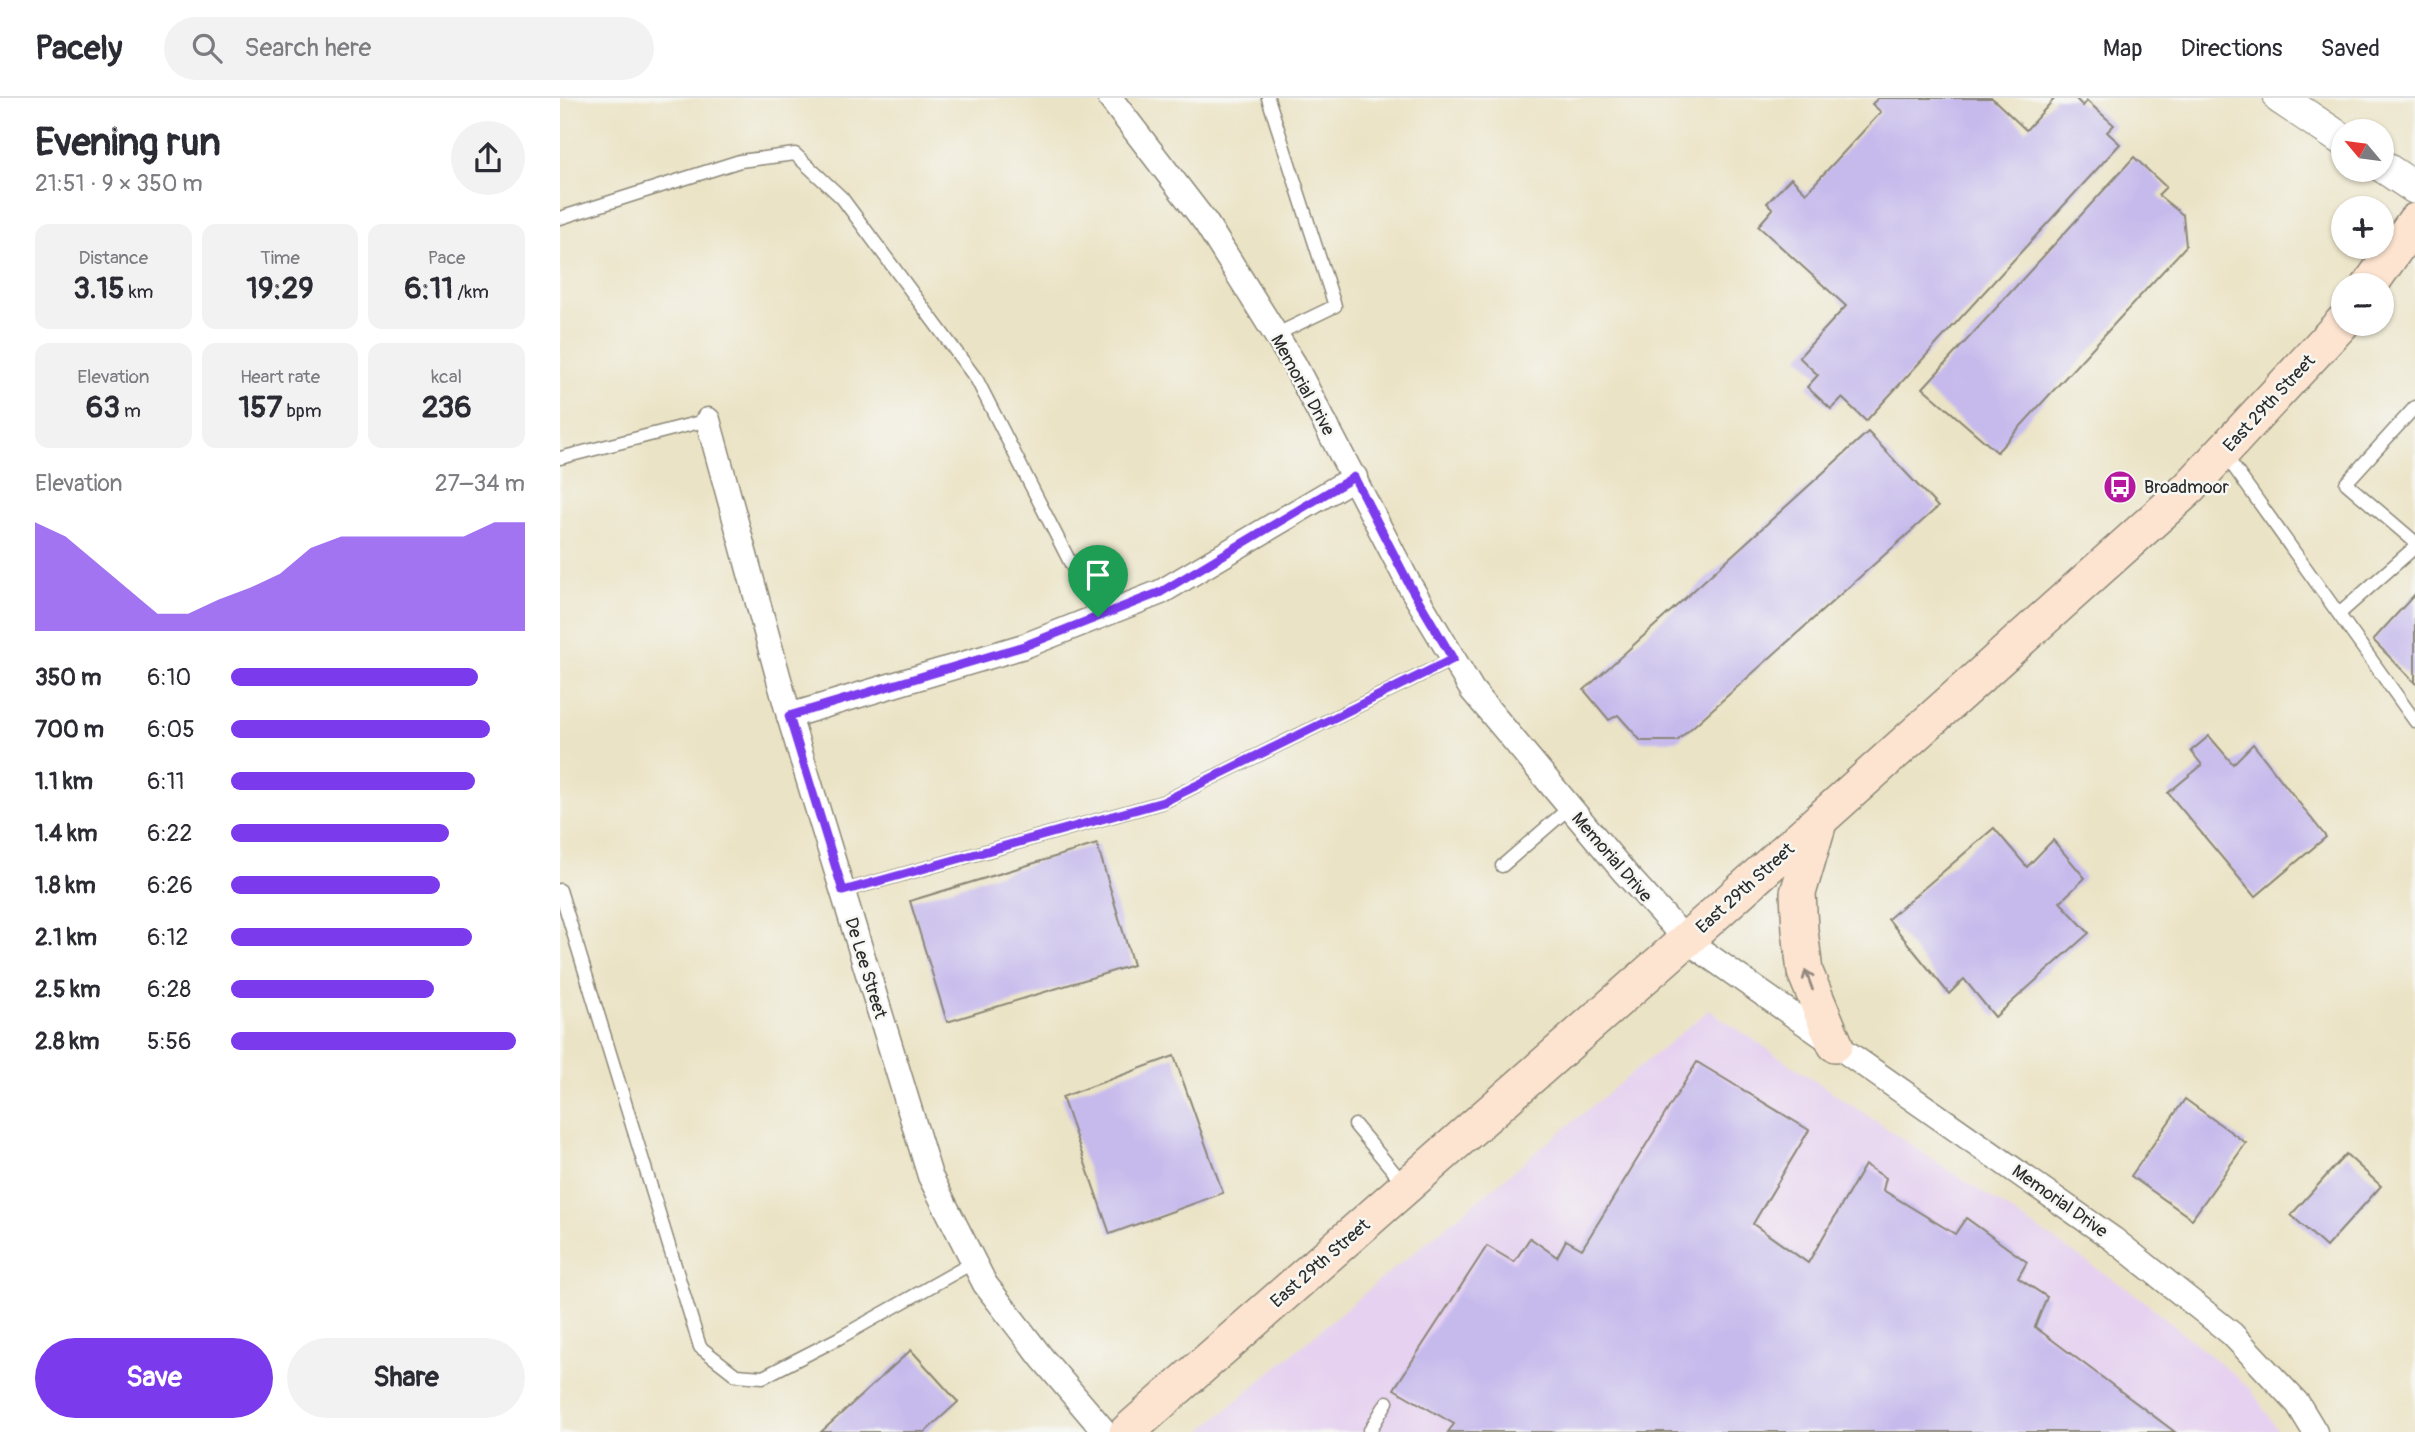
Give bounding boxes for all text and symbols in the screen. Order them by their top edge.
search box [164,17,654,80]
text: Pacely [35,28,122,69]
icon: search [188,29,226,67]
text: Search here [244,32,371,64]
text: Map [2103,34,2143,63]
text: Directions [2181,34,2282,63]
text: Saved [2320,34,2380,63]
text: Evening run [35,119,221,167]
north arrow [2331,119,2394,182]
map controls [2331,119,2394,336]
button: share [451,121,525,195]
text: 21:51 · 9 × 350 m [35,169,203,198]
button: + [2331,196,2394,259]
text: Distance [79,246,148,270]
text: Time [260,246,300,270]
text: Pace [428,246,465,270]
text: 3.15 [73,270,125,307]
text: 19:29 [246,270,314,307]
text: 6:11 [404,270,453,307]
button: − [2331,273,2394,336]
text: km [125,280,153,304]
text: /km [453,280,489,304]
street label: Memorial Drive [1265,331,1340,440]
street label: East 29th Street [2218,349,2321,457]
text: Elevation [77,365,150,389]
text: Heart rate [240,365,320,389]
text: kcal [431,365,462,389]
text: 63 [86,389,120,426]
text: 157 [238,389,282,426]
text: 236 [422,389,472,426]
text: m [120,399,141,423]
text: bpm [282,399,322,423]
bus stop icon: Broadmoor [2101,468,2139,506]
text: Elevation [35,469,123,498]
text: 27–34 m [435,469,525,498]
place label: Broadmoor [2144,476,2229,499]
pin [1068,545,1128,617]
icon: arrive [1079,556,1117,594]
text: 350 m [35,663,101,692]
text: 6:10 [147,663,191,692]
text: 700 m [35,715,104,744]
text: 6:05 [147,715,195,744]
text: 1.1 km [35,767,93,796]
text: 6:11 [147,767,185,796]
street label: Memorial Drive [1566,808,1657,907]
text: 1.4 km [35,819,97,848]
text: 6:22 [147,819,192,848]
street label: East 29th Street [1691,838,1800,939]
text: 1.8 km [35,871,96,900]
text: 6:26 [147,871,193,900]
street label: De Lee Street [839,915,892,1022]
text: 2.1 km [35,923,97,952]
text: 6:12 [147,923,188,952]
one-way arrow [1802,970,1814,992]
text: 2.5 km [35,975,100,1004]
text: 6:28 [147,975,191,1004]
text: 2.8 km [35,1027,100,1056]
text: 5:56 [147,1027,191,1056]
street label: Memorial Drive [2007,1160,2112,1243]
street label: East 29th Street [1266,1213,1375,1313]
button: Save [35,1338,273,1418]
button: Share [287,1338,525,1418]

